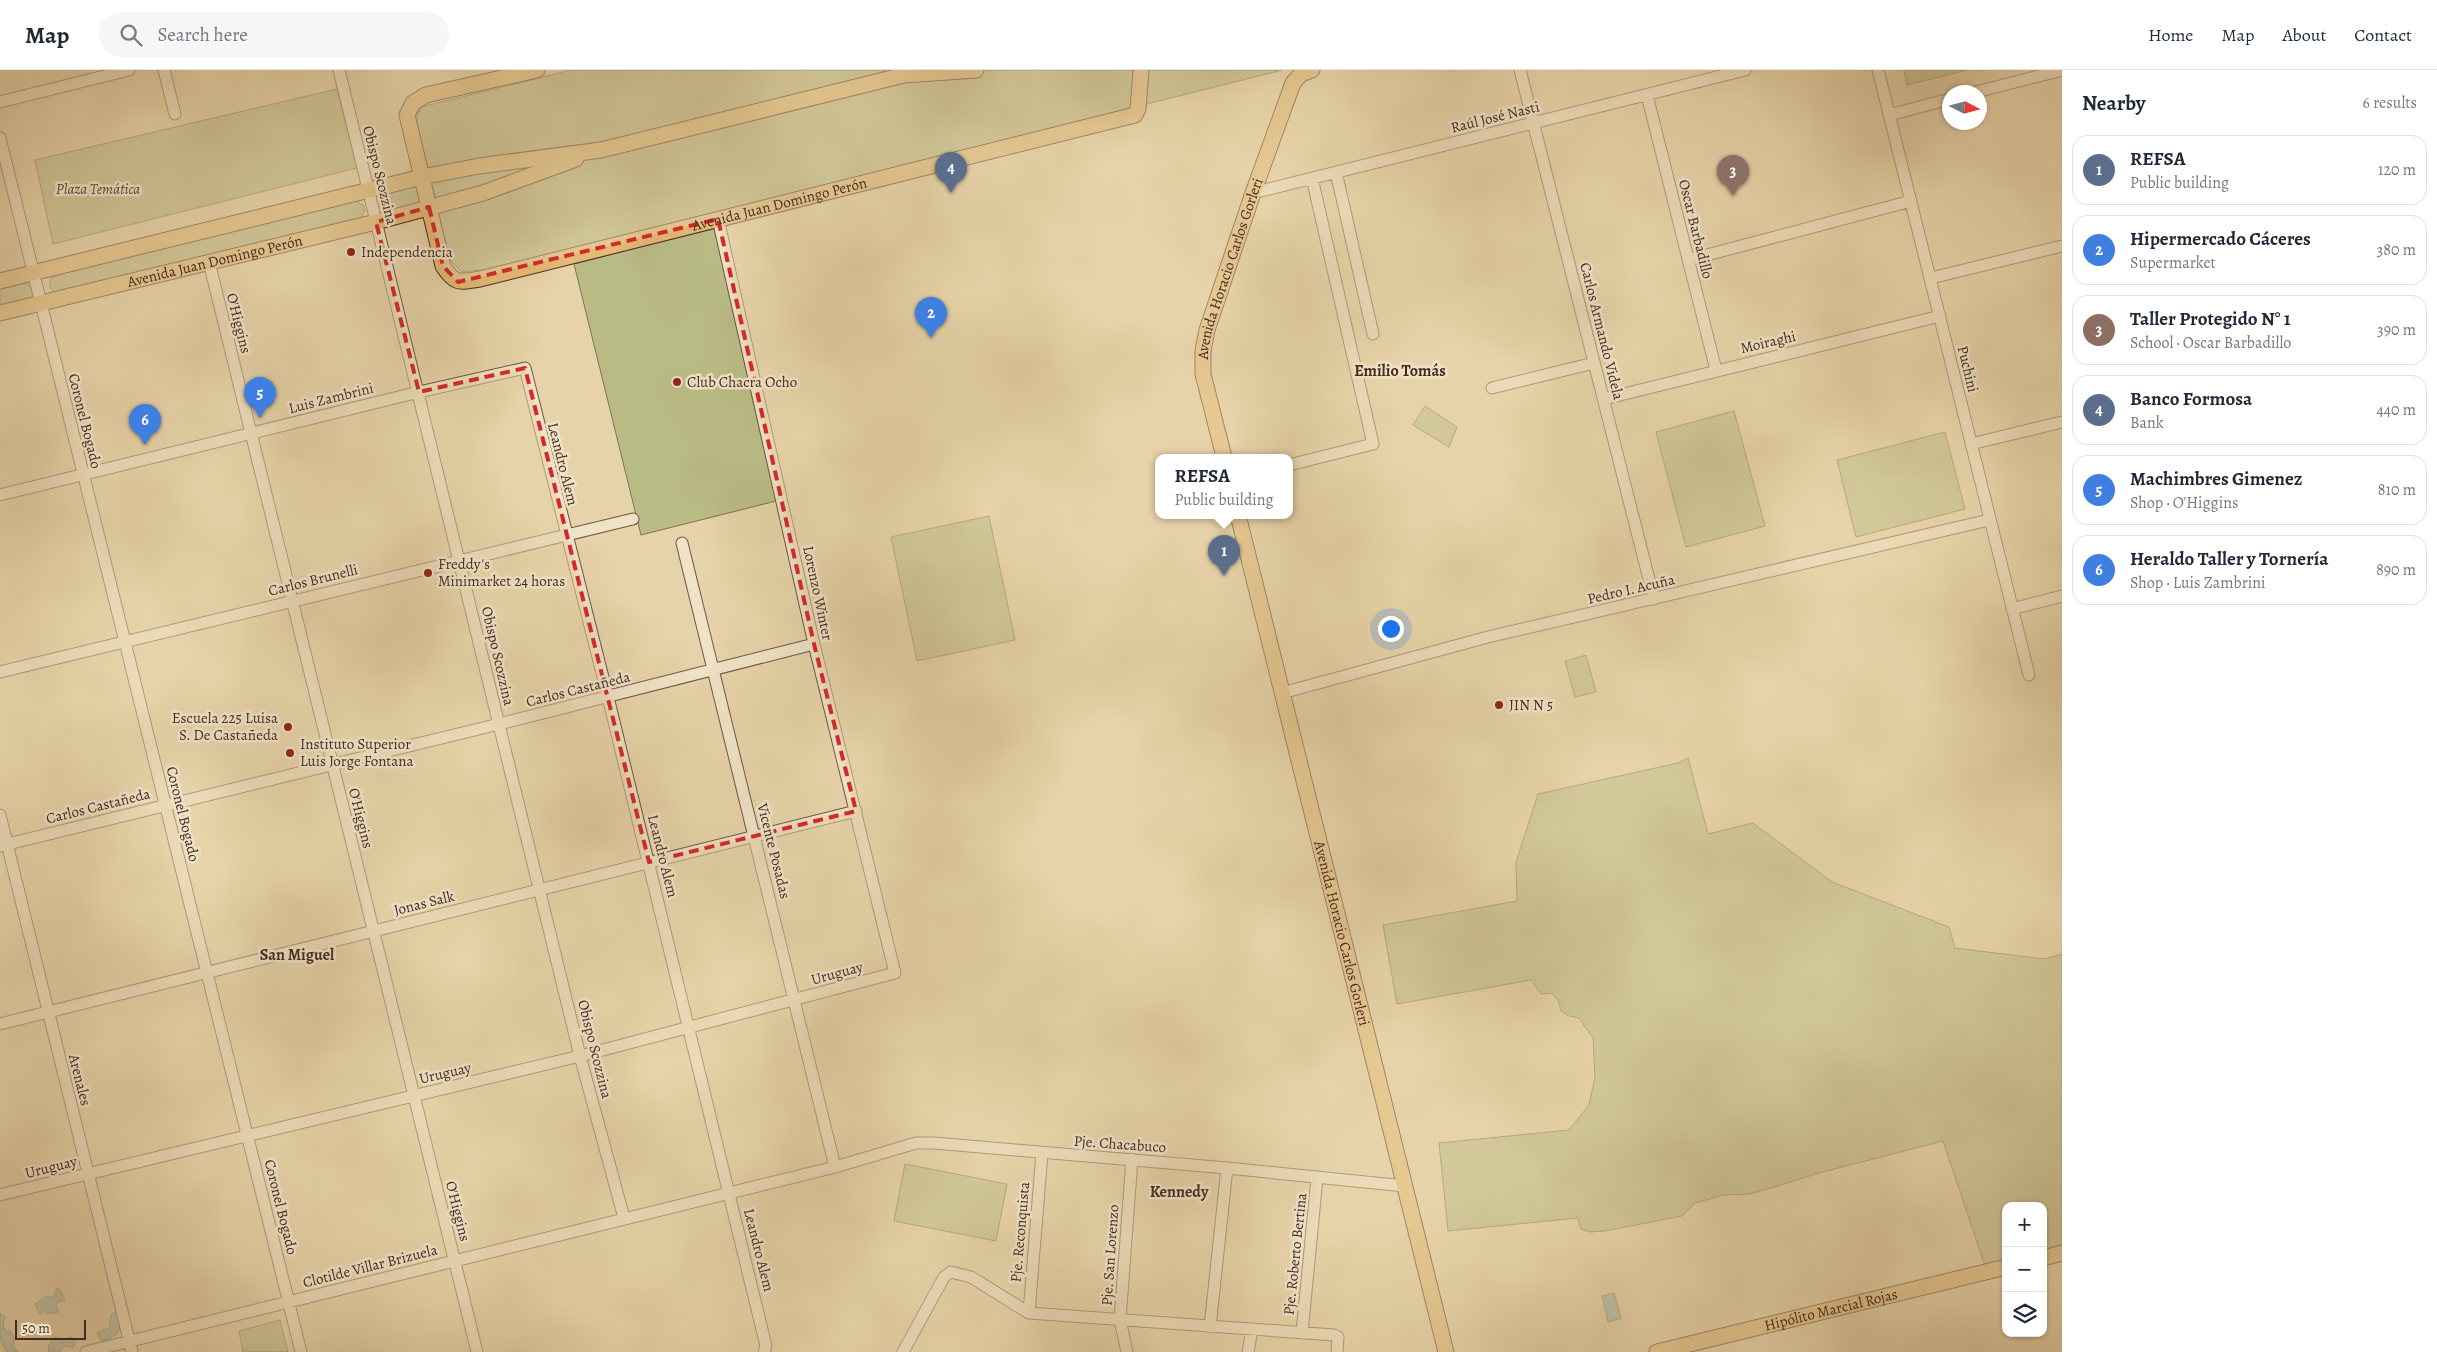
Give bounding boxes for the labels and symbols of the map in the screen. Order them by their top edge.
north arrow [1942,85,1987,130]
street label: Raúl José Nasti [1449,96,1541,138]
street label: Obispo Scozzina [358,124,402,226]
pin: 4 [935,152,967,193]
pin: 3 [1717,155,1749,196]
street label: Avenida Juan Domingo Perón [689,173,869,236]
street label: Avenida Horacio Carlos Gorleri [1193,175,1268,361]
street label: Oscar Barbadillo [1674,177,1718,281]
park label: Plaza Temática [56,179,140,199]
street label: Avenida Juan Domingo Perón [124,230,304,292]
place label: Independencia [361,242,453,262]
marker: Independencia [345,246,357,258]
street label: Carlos Armando Videla [1575,260,1629,402]
street label: O'Higgins [222,291,256,355]
pin: 2 [915,297,947,338]
street label: Moiraghi [1738,326,1798,358]
street label: Puchini [1953,344,1983,394]
district label: Emilio Tomás [1354,360,1446,382]
street label: Coronel Bogado [64,371,106,471]
place label: Club Chacra Ocho [687,372,797,392]
marker: Club Chacra Ocho [671,376,683,388]
pin: 5 [244,377,276,418]
street label: Luis Zambrini [286,378,376,418]
pin: 6 [129,404,161,445]
street label: Leandro Alem [543,420,583,508]
pin: 1 [1208,535,1240,576]
street label: Lorenzo Winter [798,544,838,642]
place label: Freddy's Minimarket 24 horas [438,554,565,591]
street label: Carlos Brunelli [266,559,360,601]
marker: Freddy's Minimarket 24 horas [422,567,434,579]
street label: Pedro I. Acuña [1585,569,1677,609]
street label: Obispo Scozzina [477,604,519,708]
your location [1378,616,1404,642]
street label: Carlos Castañeda [524,666,632,712]
place label: JIN N 5 [1509,695,1553,715]
marker: JIN N 5 [1493,699,1505,711]
place label: Escuela 225 Luisa S. De Castañeda [172,708,278,745]
marker: Escuela 225 Luisa S. De Castañeda [282,721,294,733]
place label: Instituto Superior Luis Jorge Fontana [300,734,414,771]
marker: Instituto Superior Luis Jorge Fontana [284,747,296,759]
street label: Coronel Bogado [162,764,204,864]
street label: Carlos Castañeda [44,783,152,829]
street label: O'Higgins [344,786,378,850]
street label: Vicente Posadas [752,800,796,901]
street label: Leandro Alem [643,812,683,900]
street label: Avenida Horacio Carlos Gorleri [1309,838,1375,1028]
street label: Jonas Salk [392,886,457,920]
district label: San Miguel [260,944,335,966]
street label: Uruguay [809,956,865,989]
street label: Obispo Scozzina [573,998,617,1100]
street label: Arenales [64,1051,96,1108]
street label: Uruguay [417,1057,473,1089]
street label: Pje. Chacabuco [1073,1131,1167,1157]
street label: Uruguay [23,1151,79,1183]
street label: Coronel Bogado [260,1157,302,1257]
street label: O'Higgins [441,1179,475,1243]
street label: Pje. Reconquista [1006,1181,1034,1283]
district label: Kennedy [1150,1181,1209,1203]
street label: Pje. Roberto Bertina [1279,1192,1311,1316]
street label: Pje. San Lorenzo [1096,1204,1124,1306]
street label: Leandro Alem [739,1206,779,1294]
street label: Clotilde Villar Brizuela [301,1240,439,1292]
street label: Hipólito Marcial Rojas [1762,1284,1900,1336]
scale bar [15,1317,86,1340]

